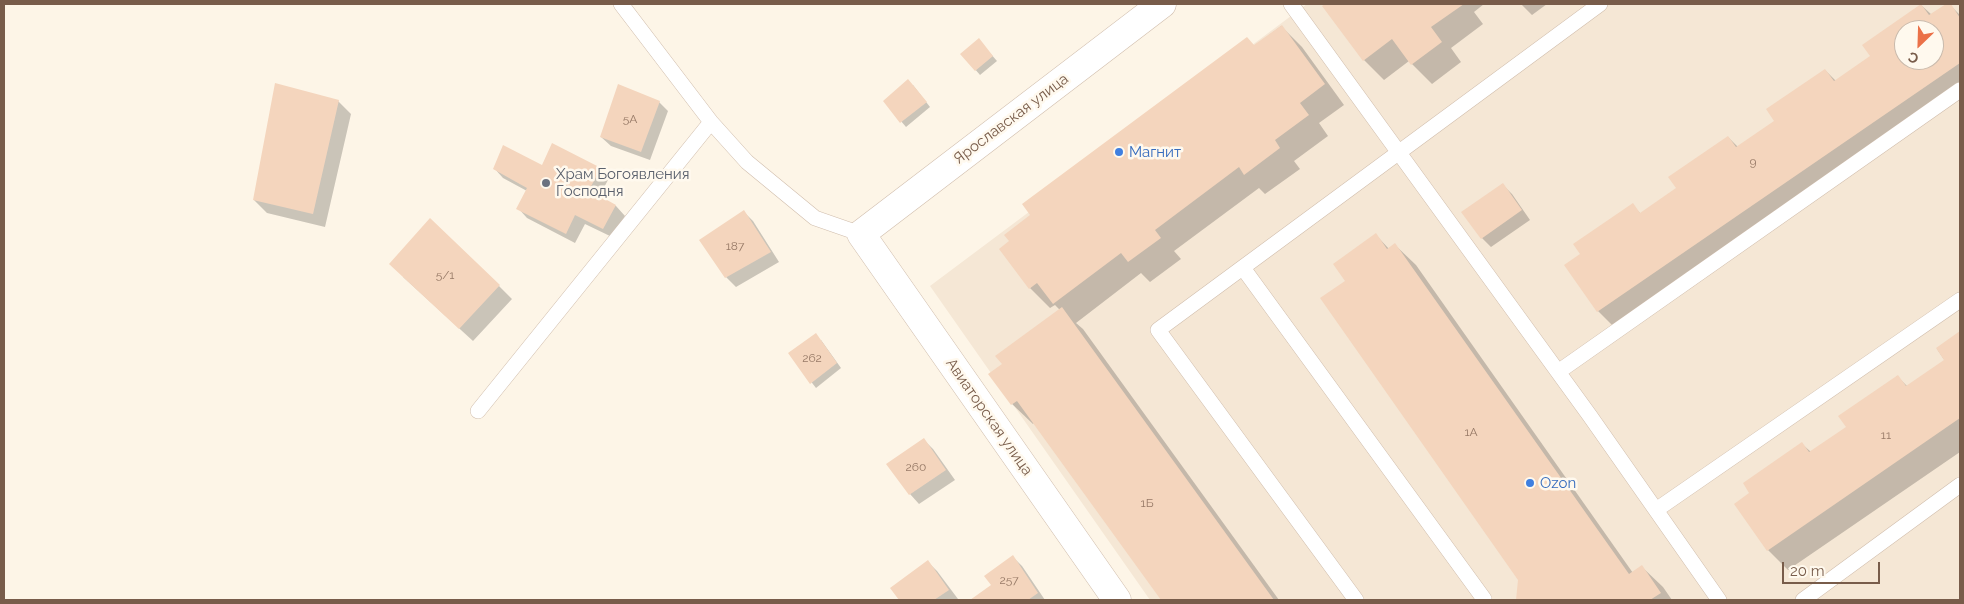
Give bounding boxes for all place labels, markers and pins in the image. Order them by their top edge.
place label: Магнит [1129,143,1181,161]
marker: Магнит [1113,146,1125,158]
place label: Храм Богоявления Господня [556,165,690,200]
marker: Храм Богоявления Господня [540,177,552,189]
place label: Ozon [1540,474,1576,492]
marker: Ozon [1524,477,1536,489]

